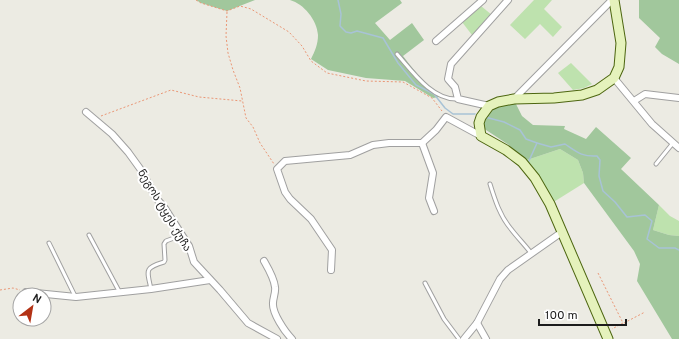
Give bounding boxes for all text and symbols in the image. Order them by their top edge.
street label: ნეგოს ტყეს ქუჩა [134,167,194,254]
north arrow [12,287,52,327]
text: N [30,291,44,307]
scale bar [539,301,626,327]
text: 100 m [545,308,578,324]

